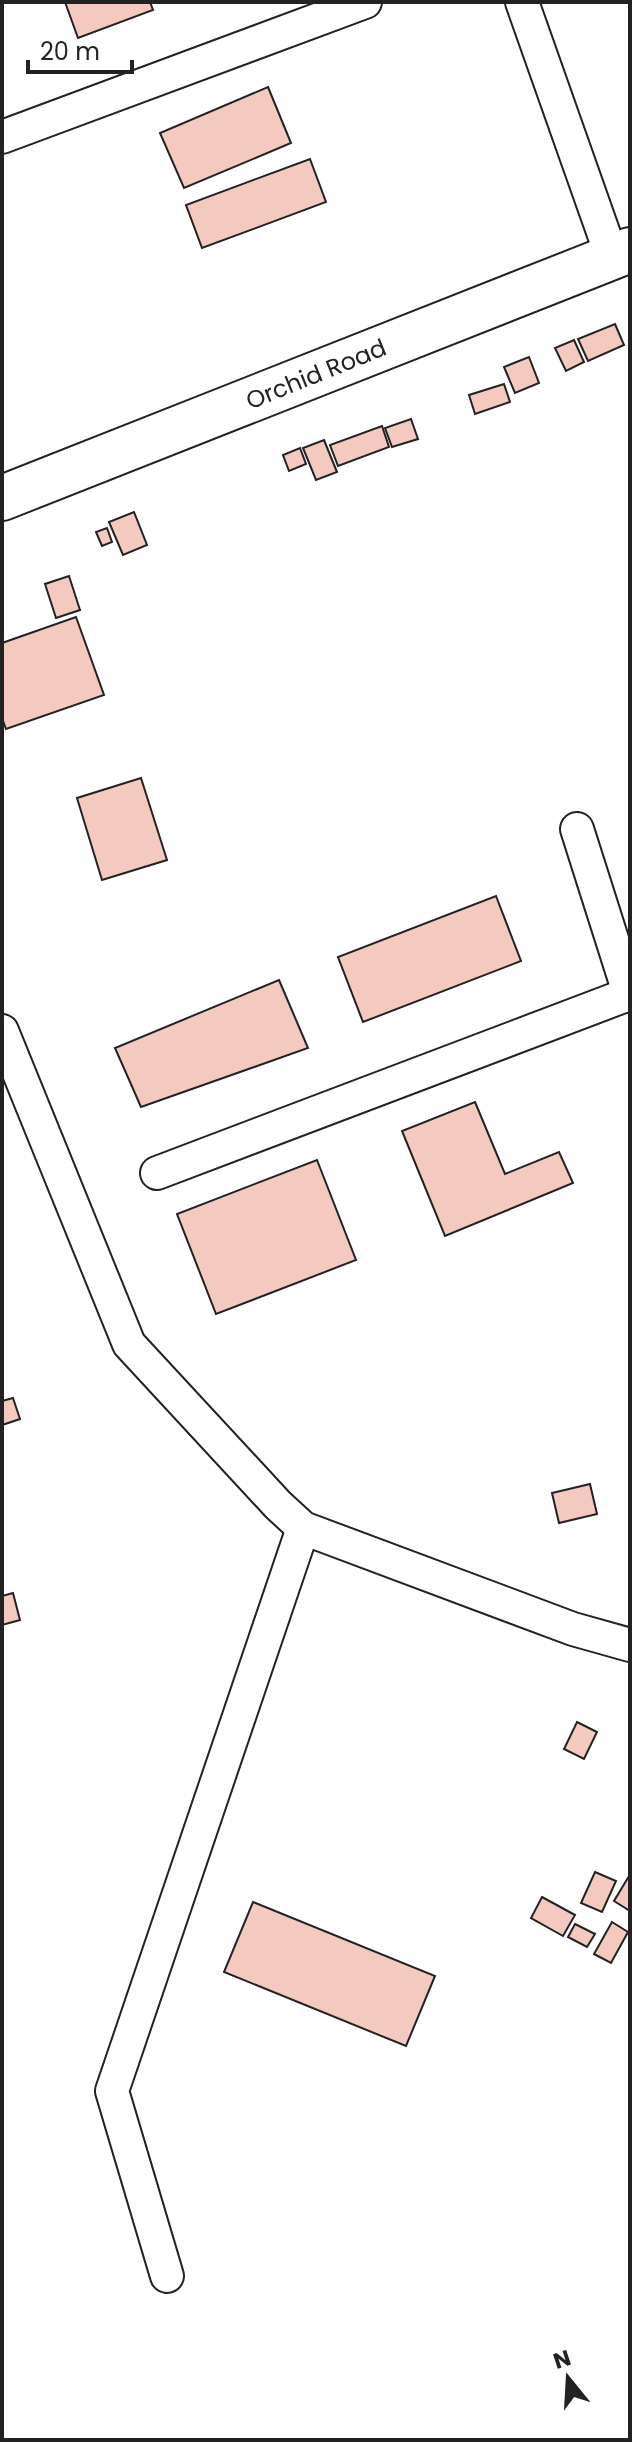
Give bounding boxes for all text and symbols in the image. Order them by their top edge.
scale bar [28,24,132,74]
text: 20 m [40,35,100,68]
street label: Orchid Road [241,331,391,417]
north arrow [528,2338,608,2418]
text: N [549,2342,575,2377]

